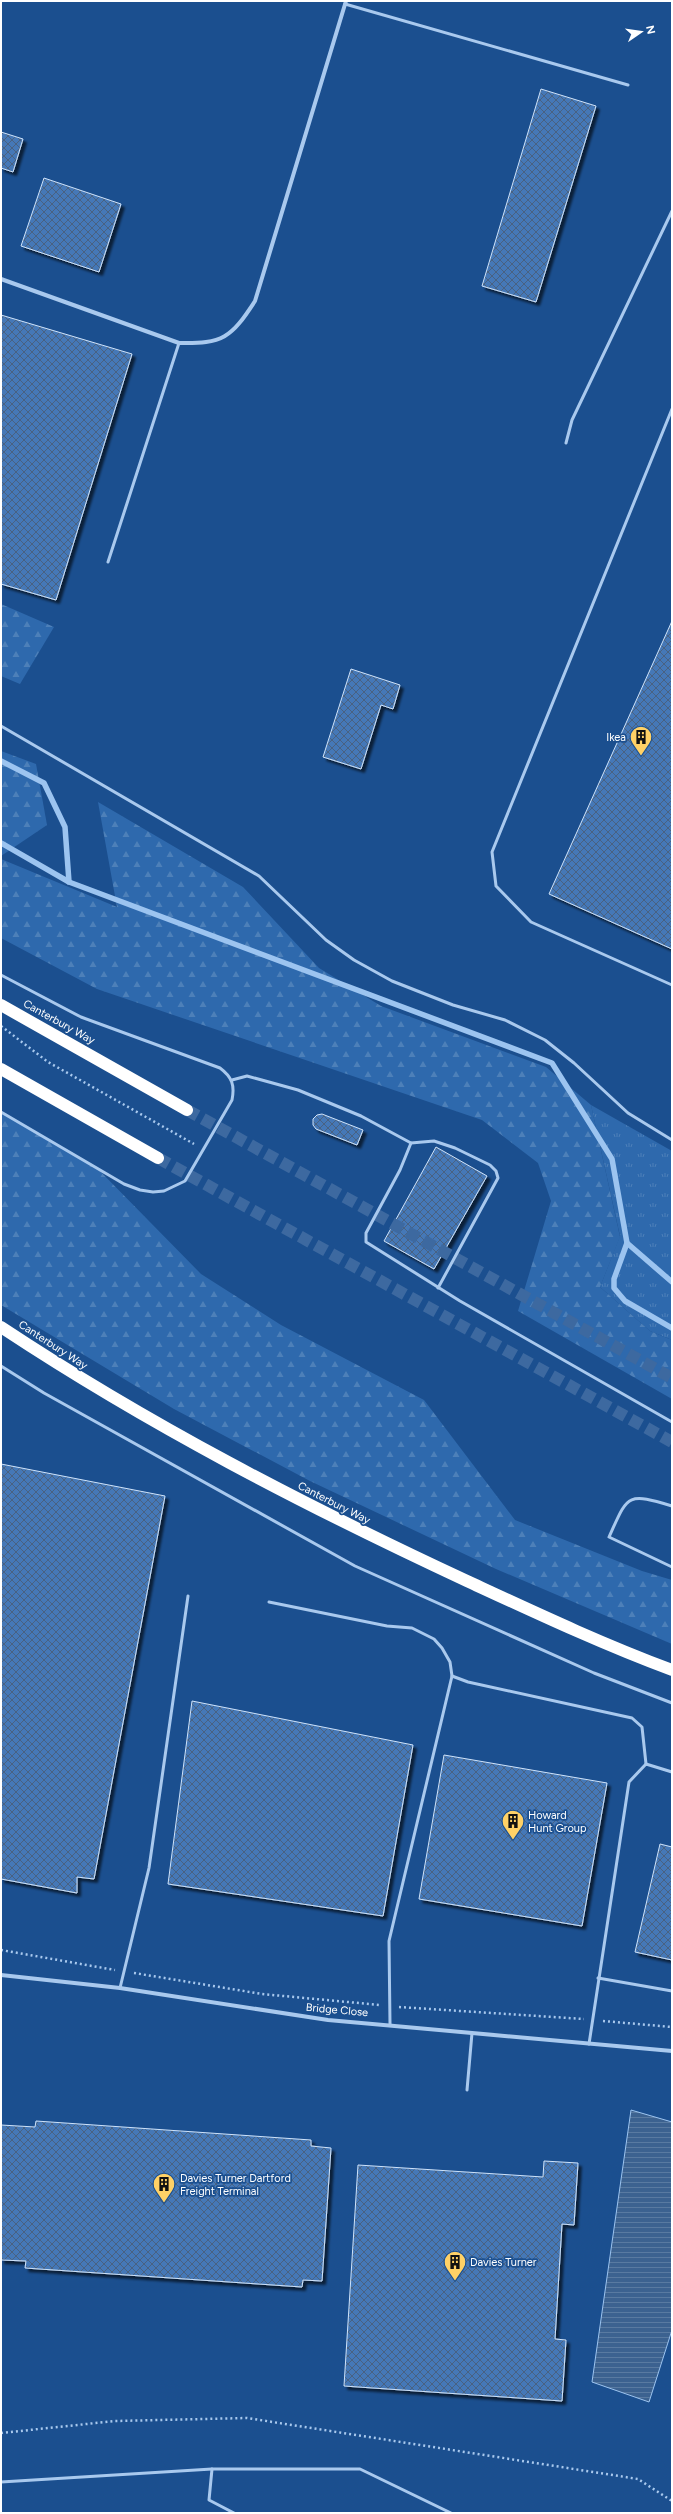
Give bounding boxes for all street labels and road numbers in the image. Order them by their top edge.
street label: Canterbury Way [21,997,97,1047]
street label: Canterbury Way [16,1318,90,1372]
street label: Canterbury Way [296,1479,373,1527]
street label: Bridge Close [305,2001,369,2019]

